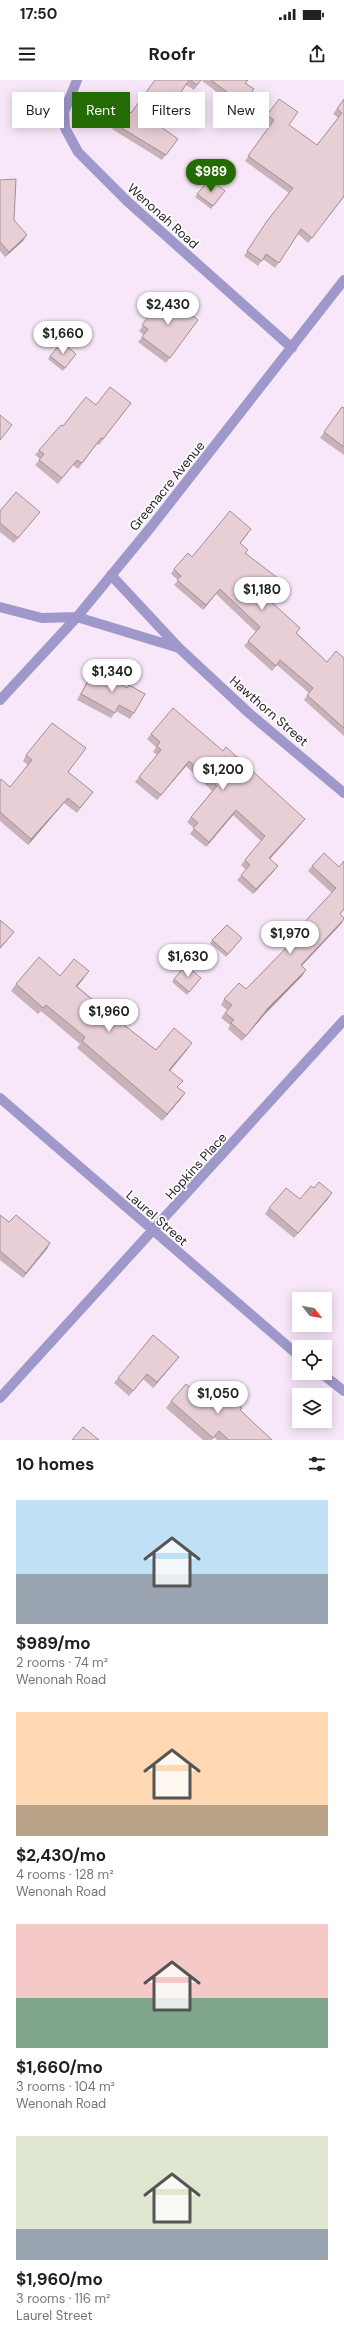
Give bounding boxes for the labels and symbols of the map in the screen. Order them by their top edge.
pin: $989 [187,159,235,193]
street label: Wenonah Road [124,179,202,253]
pin: $2,430 [135,292,201,326]
pin: $1,660 [30,321,96,355]
street label: Greenacre Avenue [126,438,208,534]
pin: $1,180 [229,577,295,611]
pin: $1,340 [79,659,145,693]
street label: Hawthorn Street [226,672,312,750]
pin: $1,200 [190,757,256,791]
pin: $1,970 [257,921,323,955]
pin: $1,630 [155,944,221,978]
pin: $1,960 [76,999,142,1033]
street label: Hopkins Place [162,1129,230,1203]
street label: Laurel Street [123,1186,191,1250]
north arrow [292,1292,332,1332]
pin: $1,050 [185,1381,251,1415]

